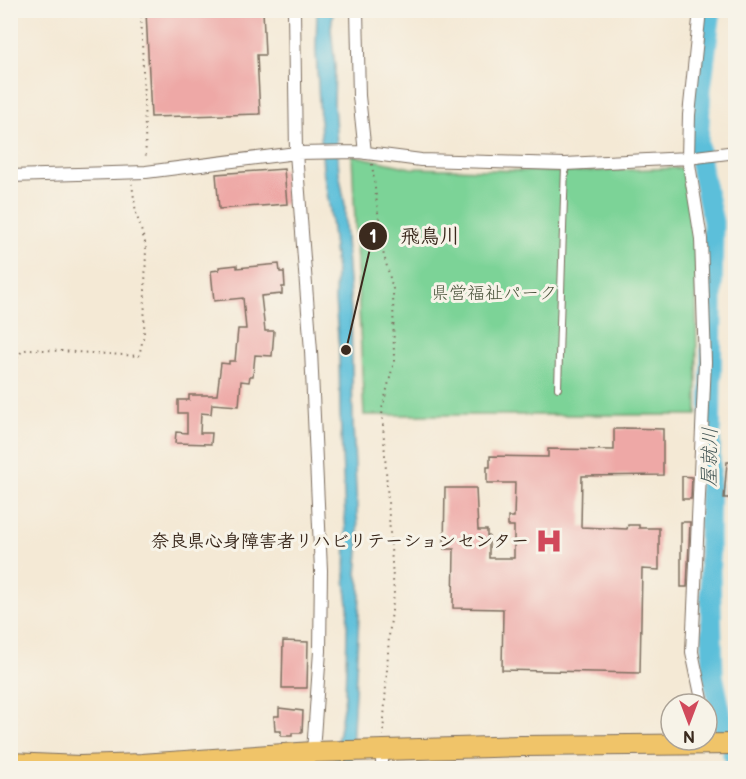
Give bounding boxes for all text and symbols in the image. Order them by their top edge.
callout: 飛鳥川 [358,217,472,255]
text: 飛鳥川 [400,225,460,249]
text: 1 [369,227,377,248]
park label: 県営福祉パーク [431,283,557,304]
water label: 屋就川 [697,427,723,487]
hospital icon: 奈良県心身障害者リハビリテーションセンター [534,526,564,556]
place label: 奈良県心身障害者リハビリテーションセンター [151,531,529,552]
north arrow [659,692,719,752]
text: N [683,726,695,745]

